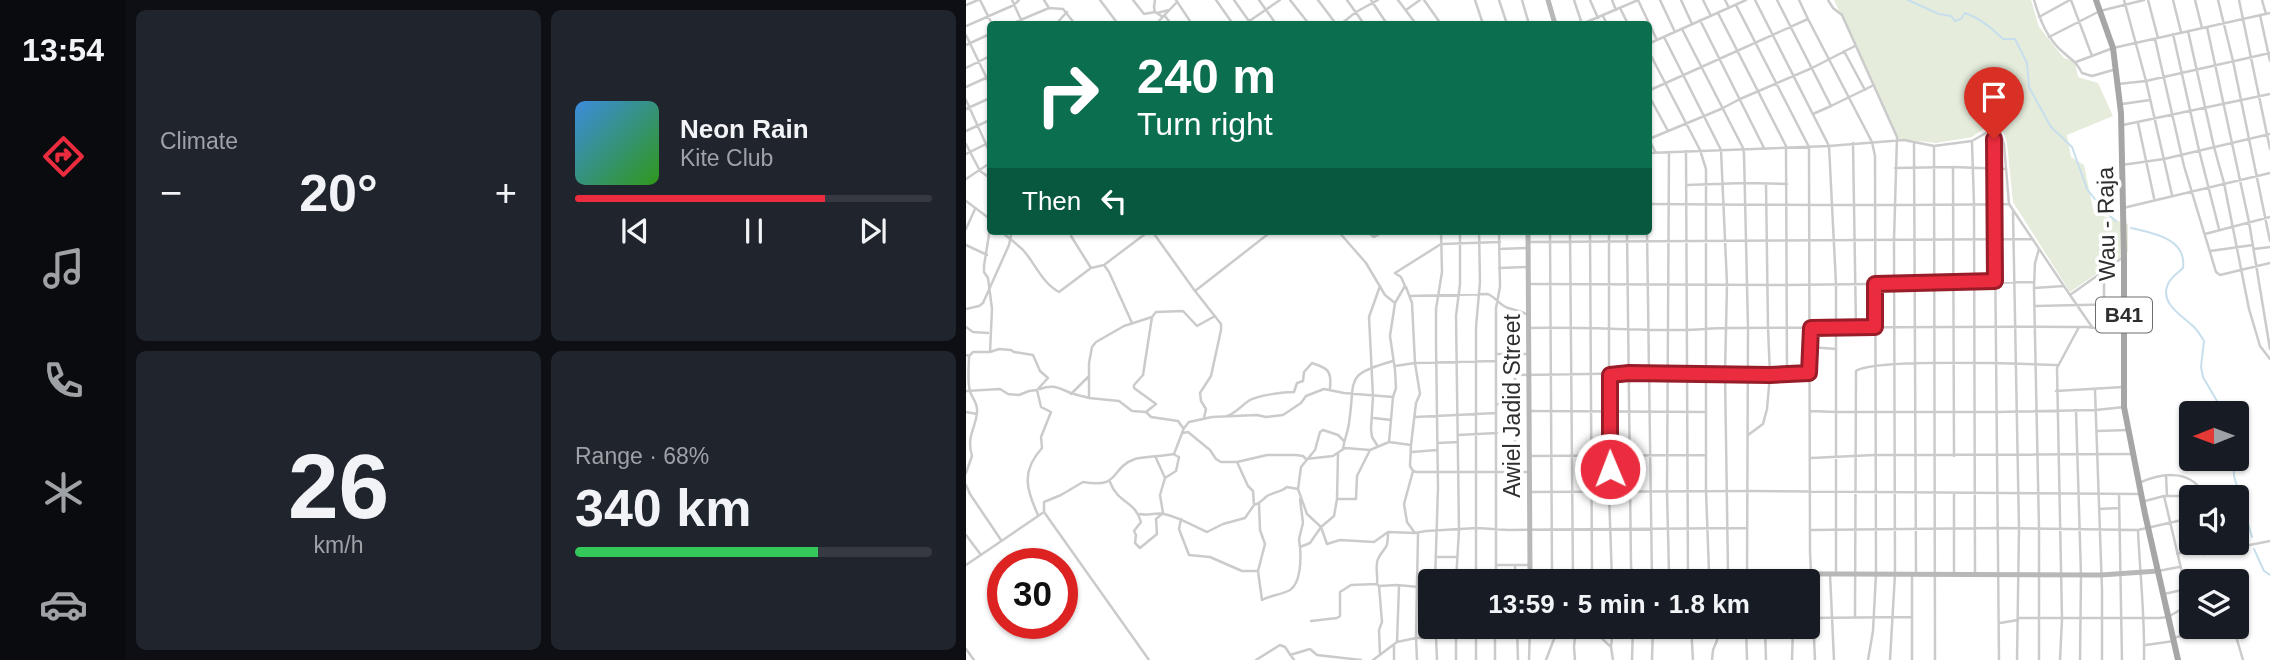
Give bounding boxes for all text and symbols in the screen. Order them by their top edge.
text: 13:54 [22,32,104,68]
icon: right [1022,49,1113,140]
text: 240 m [1137,49,1276,103]
pin [1964,67,2024,139]
icon: arrive [1975,78,2013,116]
text: Turn right [1137,106,1273,142]
text: Neon Rain [680,114,809,144]
text: Climate [160,128,238,154]
icon: directions [39,132,88,181]
text: Kite Club [680,145,773,171]
text: 20° [299,164,378,222]
street label: Wau - Raja [2092,166,2120,281]
text: − [160,172,182,214]
text: + [495,172,517,214]
icon: left [1095,182,1133,220]
text: Then [1022,186,1081,216]
icon: previous [616,212,654,250]
icon: pause [735,212,773,250]
icon: next [854,212,892,250]
icon: music [39,244,88,293]
road number: B41 [2096,298,2152,332]
street label: Awiel Jadid Street [1499,314,1525,498]
icon: phone [39,356,88,405]
north arrow [2179,401,2249,471]
map controls [2179,401,2249,639]
position arrow [1573,432,1647,506]
text: 26 [288,436,389,537]
text: Range · 68% [575,443,709,469]
icon: climate [39,468,88,517]
text: 340 km [575,479,751,537]
button: sound [2179,485,2249,555]
text: km/h [314,532,363,558]
speed limit sign: 30 [987,548,1078,639]
button: layers [2179,569,2249,639]
icon: car [39,580,88,629]
text: 13:59 · 5 min · 1.8 km [1488,589,1750,619]

